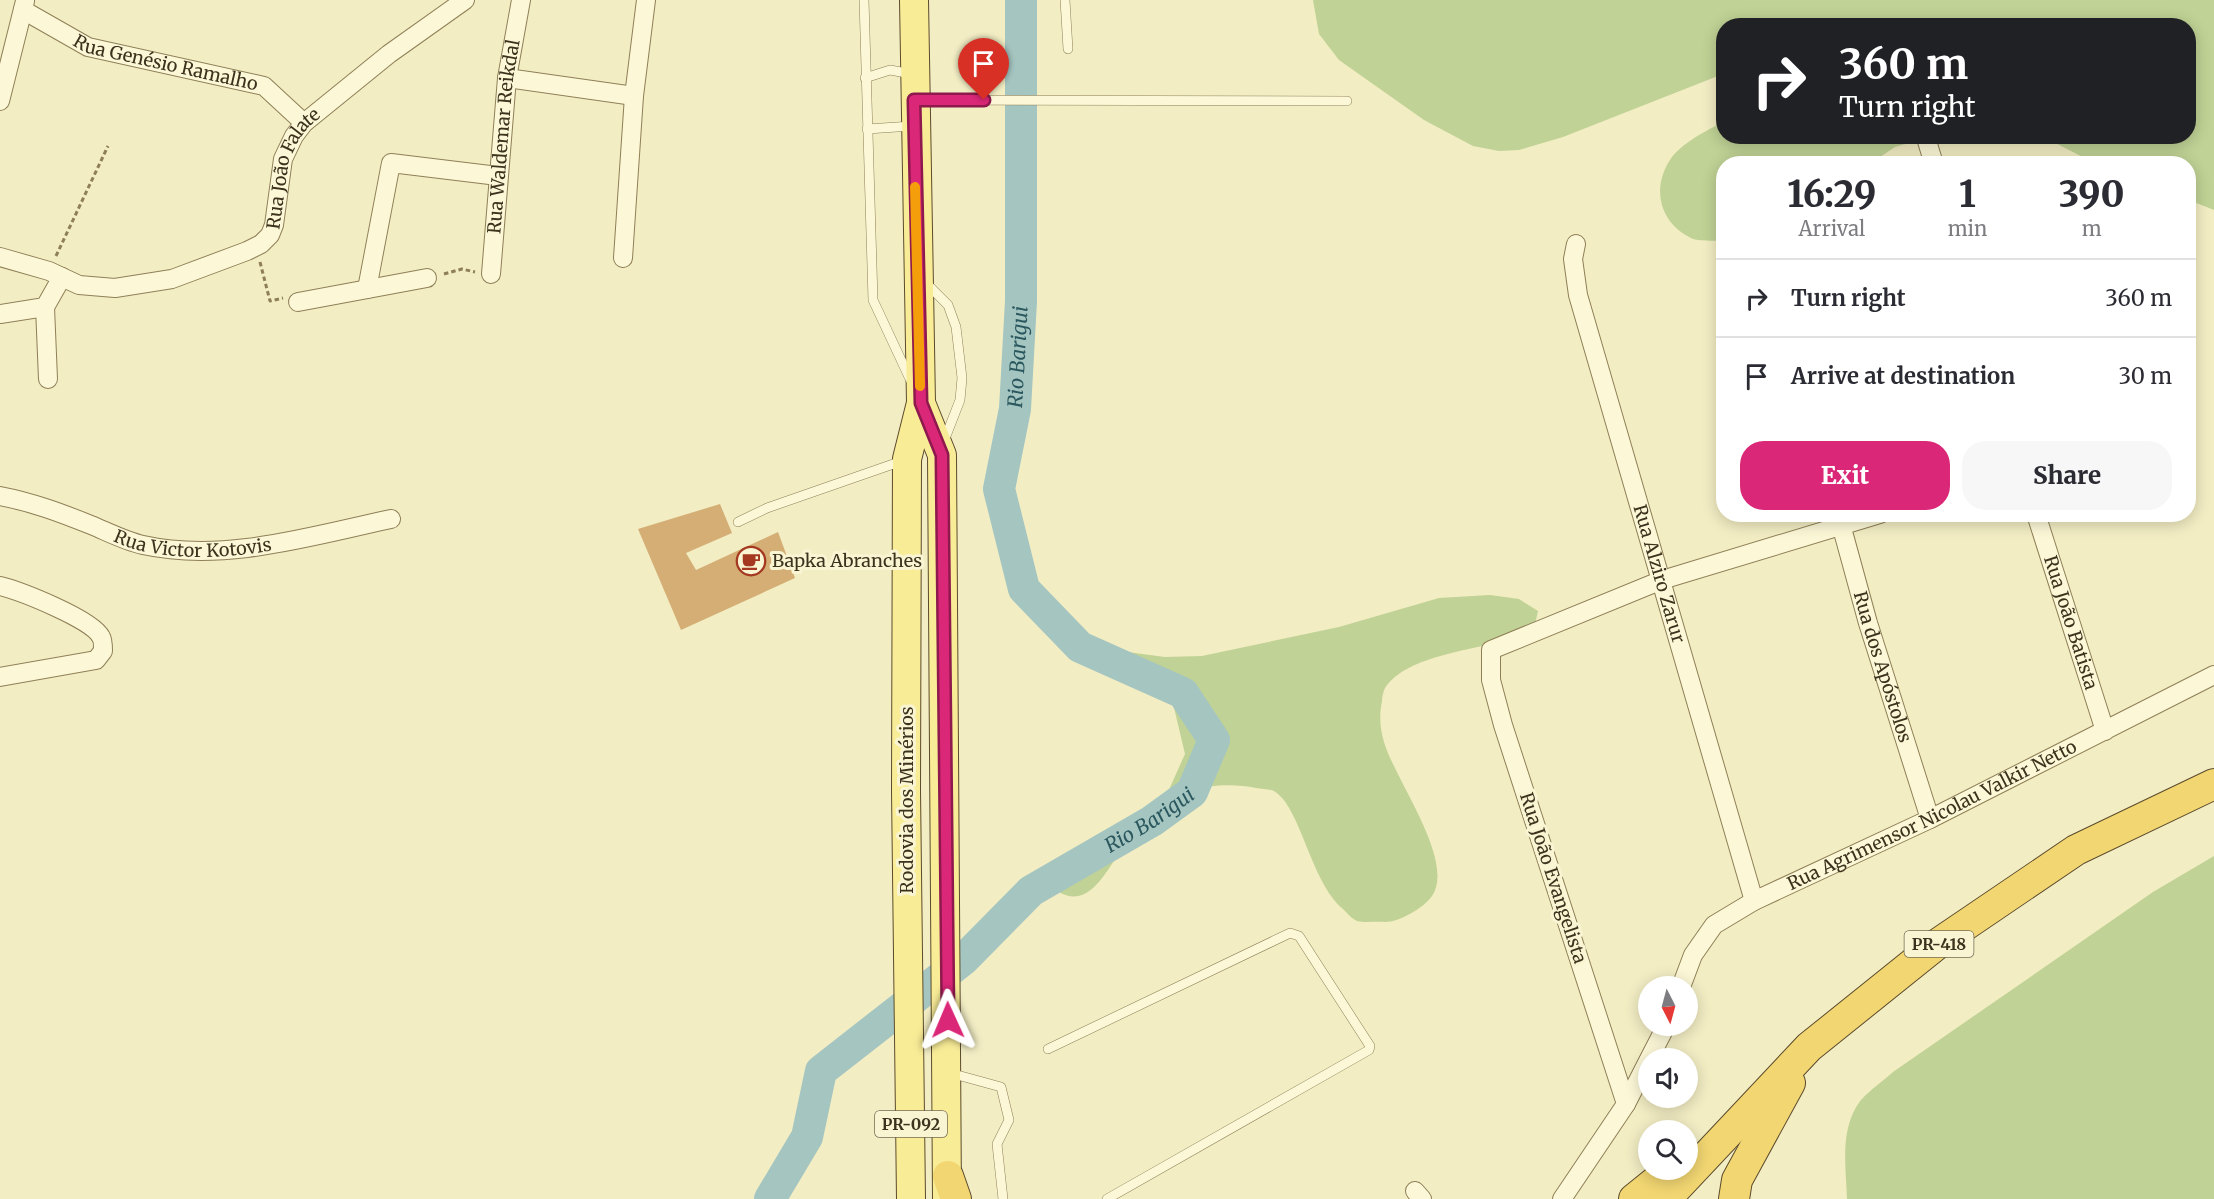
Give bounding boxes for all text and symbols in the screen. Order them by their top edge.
street label: Rua Genésio Ramalho [69,29,260,95]
street label: Rua Waldemar Reikdal [482,37,525,235]
pin [958,38,1009,100]
text: 360 m [1839,38,1968,90]
icon: right [1740,42,1818,120]
icon: arrive [967,47,1000,80]
text: Turn right [1839,90,1976,124]
street label: Rua João Falate [262,103,324,231]
text: 16:29 [1787,172,1876,217]
text: 1 [1959,172,1976,217]
text: 390 [2059,172,2125,217]
text: Arrival [1798,216,1865,241]
text: min [1948,216,1987,241]
text: m [2082,216,2102,241]
icon: right [1740,282,1773,315]
text: Turn right [1791,284,1905,312]
text: 360 m [2105,284,2172,312]
water label: Rio Barigui [1002,305,1033,408]
icon: arrive [1740,360,1773,393]
text: Arrive at destination [1791,362,2015,390]
text: 30 m [2118,362,2172,390]
button: Exit [1740,441,1950,510]
button: Share [1962,441,2172,510]
street label: Rua Alziro Zarur [1628,502,1690,646]
street label: Rua Victor Kotovis [111,524,273,562]
cafe icon: Bapka Abranches [735,545,767,577]
place label: Bapka Abranches [772,549,922,572]
street label: Rua João Batista [2039,552,2103,693]
street label: Rua dos Apóstolos [1849,588,1917,745]
street label: Rodovia dos Minérios [895,706,918,894]
street label: Rua Agrimensor Nicolau Valkir Netto [1783,735,2080,895]
water label: Rio Barigui [1100,781,1199,858]
street label: Rua João Evangelista [1515,789,1592,967]
road number: PR-418 [1904,931,1974,957]
north arrow [1638,976,1698,1036]
map controls [1638,976,1698,1180]
position arrow [916,988,980,1052]
button: sound [1638,1048,1698,1108]
road number: PR-092 [875,1111,947,1137]
button: search [1638,1120,1698,1180]

